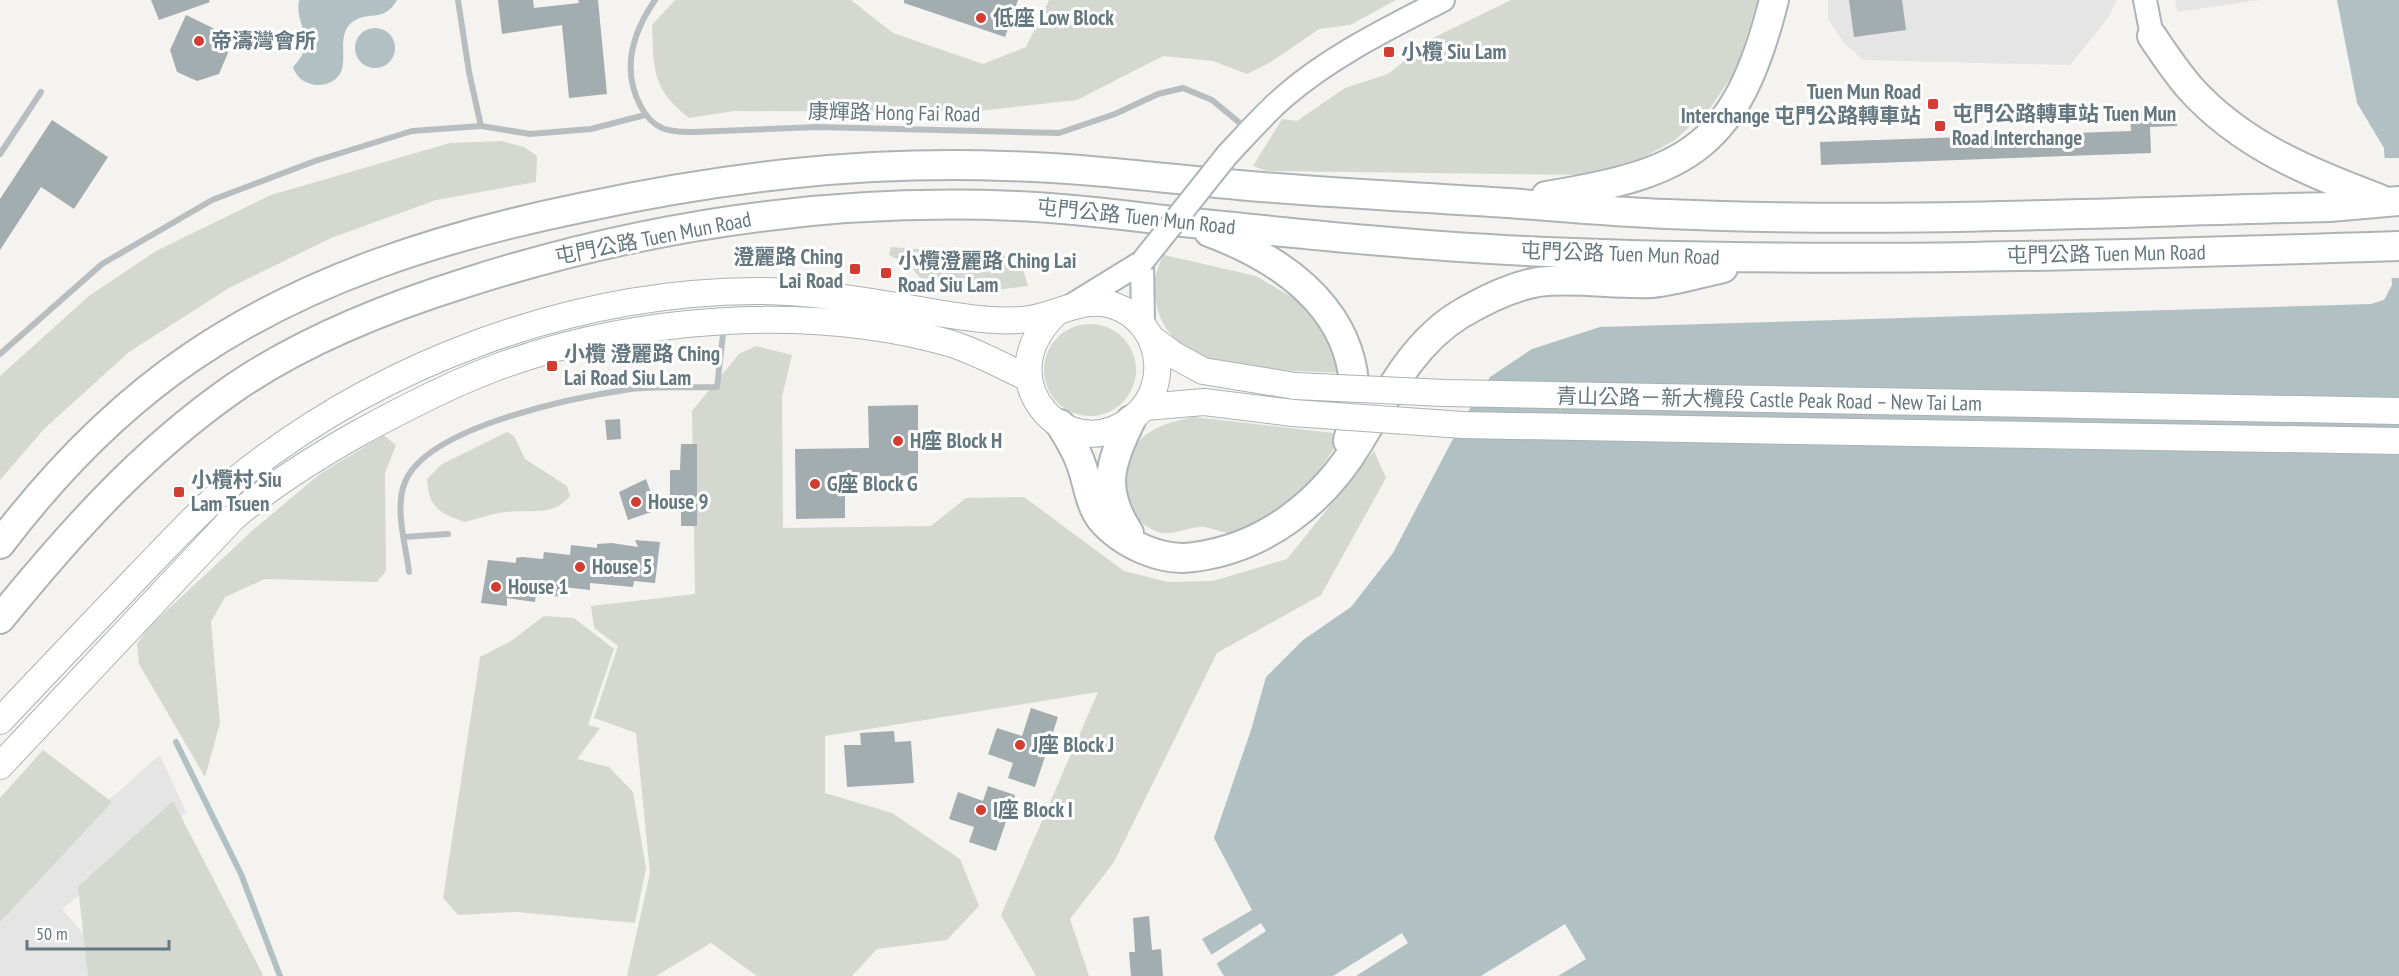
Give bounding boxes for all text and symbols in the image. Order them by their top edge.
place label: 低座 Low Block [993,4,1114,31]
marker: 低座 Low Block [974,11,988,25]
place label: 帝濤灣會所 [211,27,316,54]
marker: 帝濤灣會所 [192,34,206,48]
place label: 小欖 Siu Lam [1401,38,1506,65]
marker: 小欖 Siu Lam [1382,45,1396,59]
place label: Tuen Mun Road Interchange 屯門公路轉車站 [1681,78,1921,129]
street label: 康輝路 Hong Fai Road [808,97,980,128]
marker: Tuen Mun Road Interchange 屯門公路轉車站 [1926,97,1940,111]
place label: 屯門公路轉車站 Tuen Mun Road Interchange [1952,100,2176,151]
marker: 屯門公路轉車站 Tuen Mun Road Interchange [1933,119,1947,133]
street label: 屯門公路 Tuen Mun Road [1035,193,1237,240]
street label: 屯門公路 Tuen Mun Road [552,205,753,270]
street label: 屯門公路 Tuen Mun Road [1520,237,1720,270]
street label: 屯門公路 Tuen Mun Road [2006,238,2206,269]
place label: 澄麗路 Ching Lai Road [733,243,843,294]
place label: 小欖澄麗路 Ching Lai Road Siu Lam [898,247,1076,298]
marker: 澄麗路 Ching Lai Road [848,262,862,276]
marker: 小欖澄麗路 Ching Lai Road Siu Lam [879,266,893,280]
place label: 小欖 澄麗路 Ching Lai Road Siu Lam [564,340,720,391]
marker: 小欖 澄麗路 Ching Lai Road Siu Lam [545,359,559,373]
street label: 青山公路－新大欖段 Castle Peak Road – New Tai Lam [1556,382,1982,417]
place label: H座 Block H [910,427,1002,454]
marker: H座 Block H [891,434,905,448]
place label: 小欖村 Siu Lam Tsuen [191,466,282,517]
place label: G座 Block G [827,470,918,497]
marker: G座 Block G [808,477,822,491]
marker: 小欖村 Siu Lam Tsuen [172,485,186,499]
place label: House 9 [648,488,709,515]
marker: House 9 [629,495,643,509]
place label: House 5 [592,553,653,580]
marker: House 5 [573,560,587,574]
place label: House 1 [508,573,569,600]
marker: House 1 [489,580,503,594]
place label: J座 Block J [1031,731,1114,758]
marker: J座 Block J [1013,738,1027,752]
place label: I座 Block I [993,796,1073,823]
marker: I座 Block I [974,803,988,817]
scale bar [27,913,170,951]
text: 50 m [36,922,68,945]

